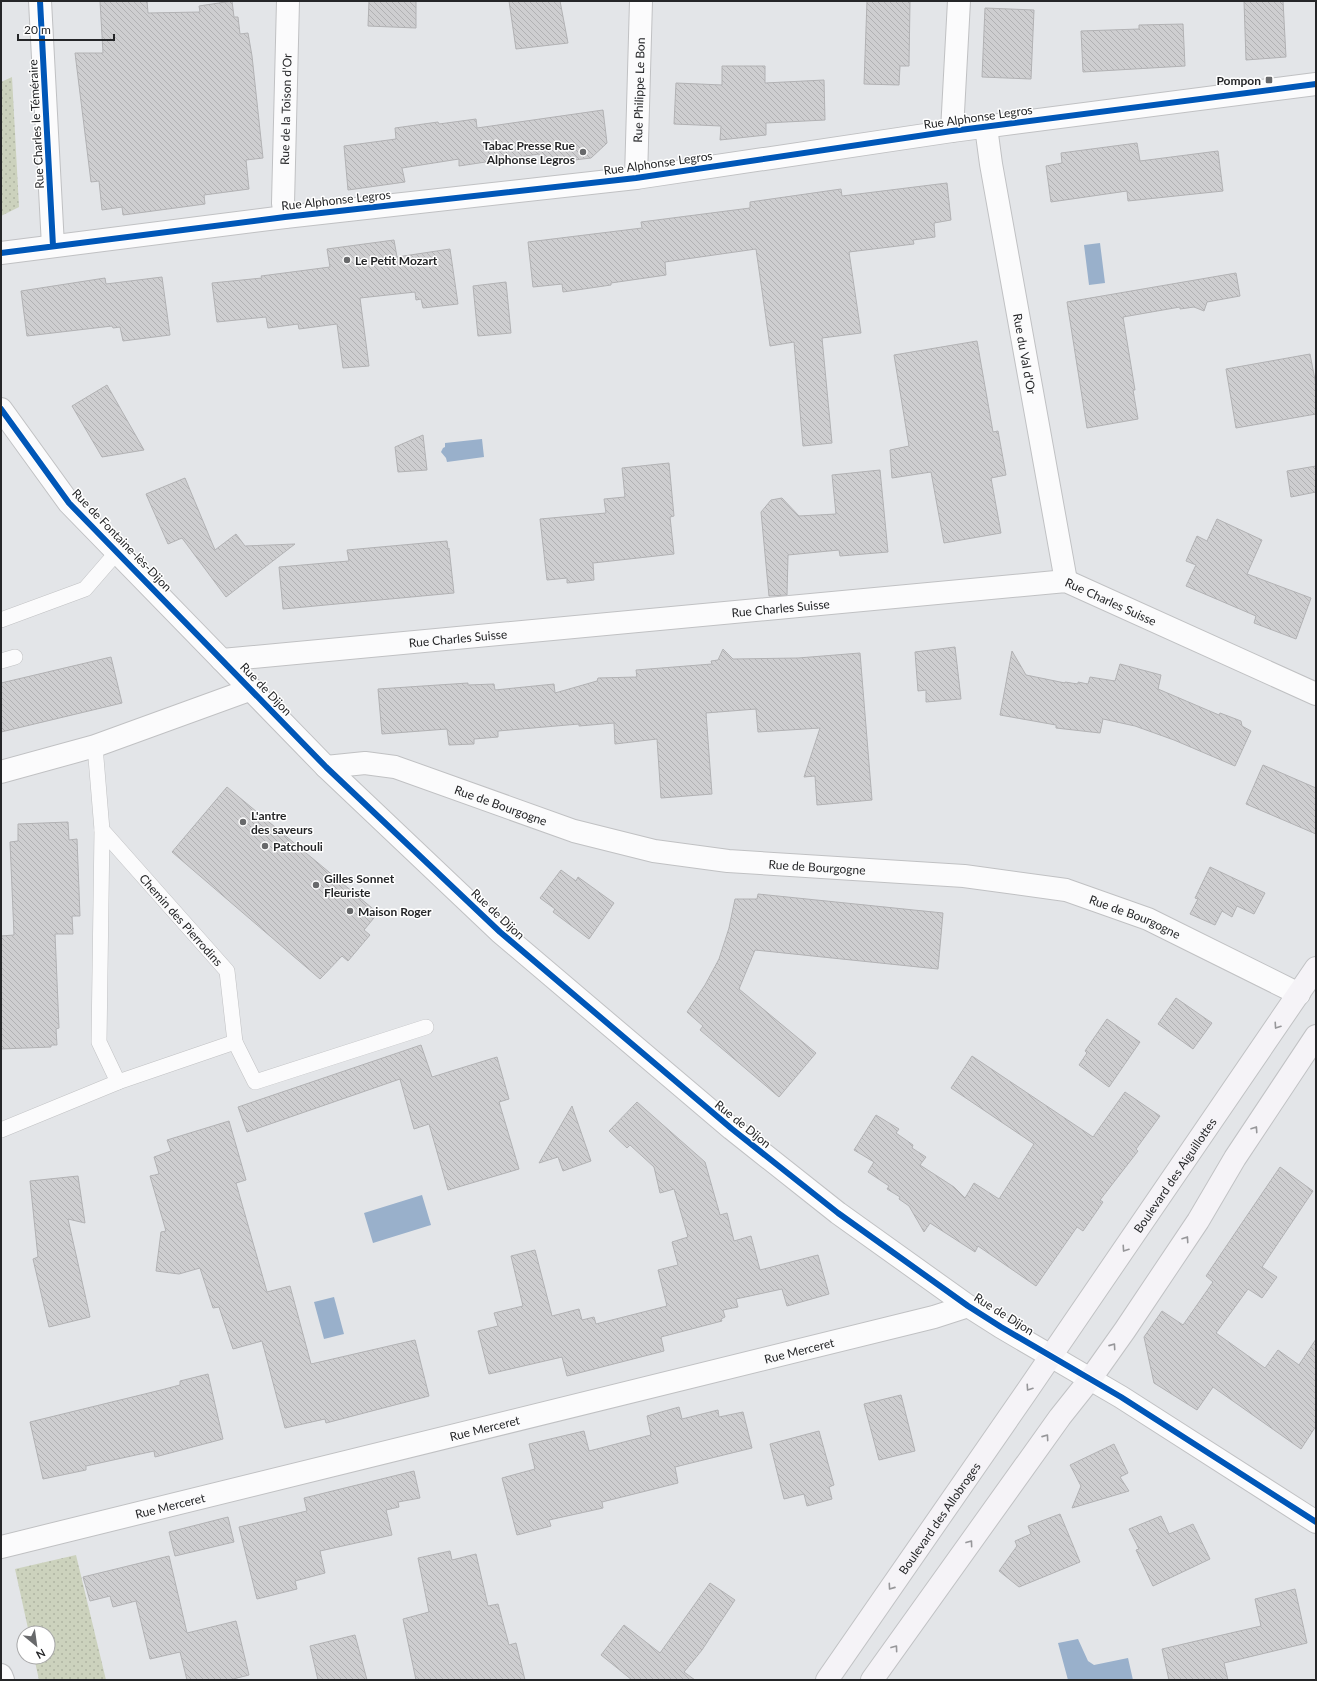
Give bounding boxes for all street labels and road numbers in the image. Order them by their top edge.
street label: Rue Philippe Le Bon [630,37,647,143]
street label: Rue de la Toison d'Or [276,53,294,165]
street label: Rue Charles le Téméraire [25,59,47,189]
street label: Rue Alphonse Legros [923,102,1033,132]
street label: Rue Alphonse Legros [603,148,713,178]
street label: Rue Alphonse Legros [281,187,391,213]
street label: Rue du Val d'Or [1010,312,1040,396]
street label: Rue de Fontaine-lès-Dijon [69,486,175,594]
street label: Rue Charles Suisse [1063,574,1159,628]
street label: Rue Charles Suisse [731,596,830,620]
street label: Rue Charles Suisse [408,626,508,650]
street label: Rue de Dijon [237,659,295,719]
street label: Rue de Bourgogne [453,781,549,828]
street label: Rue de Bourgogne [768,856,866,877]
street label: Chemin des Pierrodins [137,870,226,969]
street label: Rue de Dijon [468,885,528,943]
street label: Rue de Bourgogne [1087,891,1183,942]
street label: Rue de Dijon [712,1097,774,1151]
street label: Boulevard des Aiguillottes [1130,1115,1219,1235]
street label: Rue de Dijon [971,1290,1037,1338]
street label: Rue Merceret [763,1334,836,1366]
street label: Rue Merceret [448,1412,522,1444]
street label: Boulevard des Allobroges [895,1459,983,1577]
street label: Rue Merceret [133,1489,207,1521]

